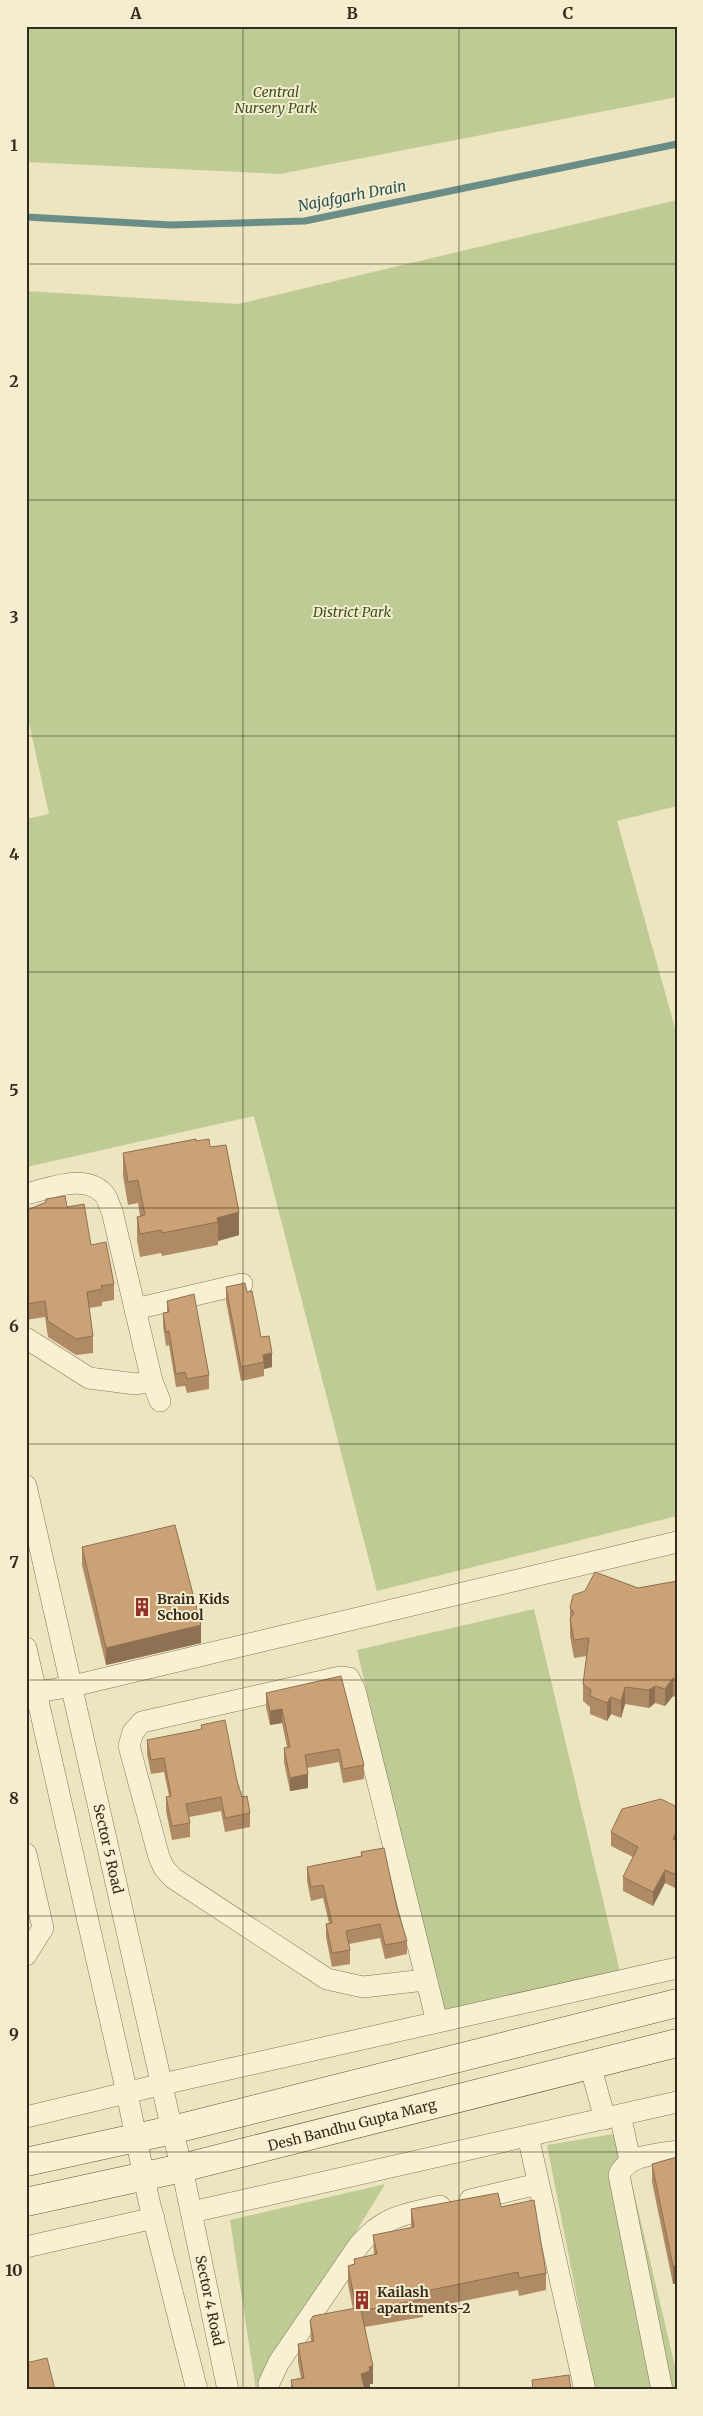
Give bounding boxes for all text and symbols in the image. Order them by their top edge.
text: A [129,3,142,23]
text: B [346,3,358,23]
text: C [563,3,573,23]
park label: Central Nursery Park [235,83,318,117]
text: 1 [10,135,18,155]
water label: Najafgarh Drain [296,176,408,215]
text: 2 [9,371,19,391]
park label: District Park [312,603,391,621]
text: 3 [9,607,19,627]
text: 4 [9,844,19,864]
text: 5 [9,1080,19,1100]
text: 6 [9,1316,19,1336]
text: 7 [9,1552,19,1572]
place label: Brain Kids School [157,1590,230,1624]
building icon: Brain Kids School [131,1596,153,1618]
text: 8 [9,1788,19,1808]
street label: Sector 5 Road [89,1802,127,1896]
text: 9 [9,2024,19,2044]
street label: Desh Bandhu Gupta Marg [266,2095,439,2155]
street label: Sector 4 Road [191,2254,228,2348]
text: 10 [5,2260,23,2280]
place label: Kailash apartments-2 [377,2283,470,2317]
building icon: Kailash apartments-2 [351,2289,373,2311]

